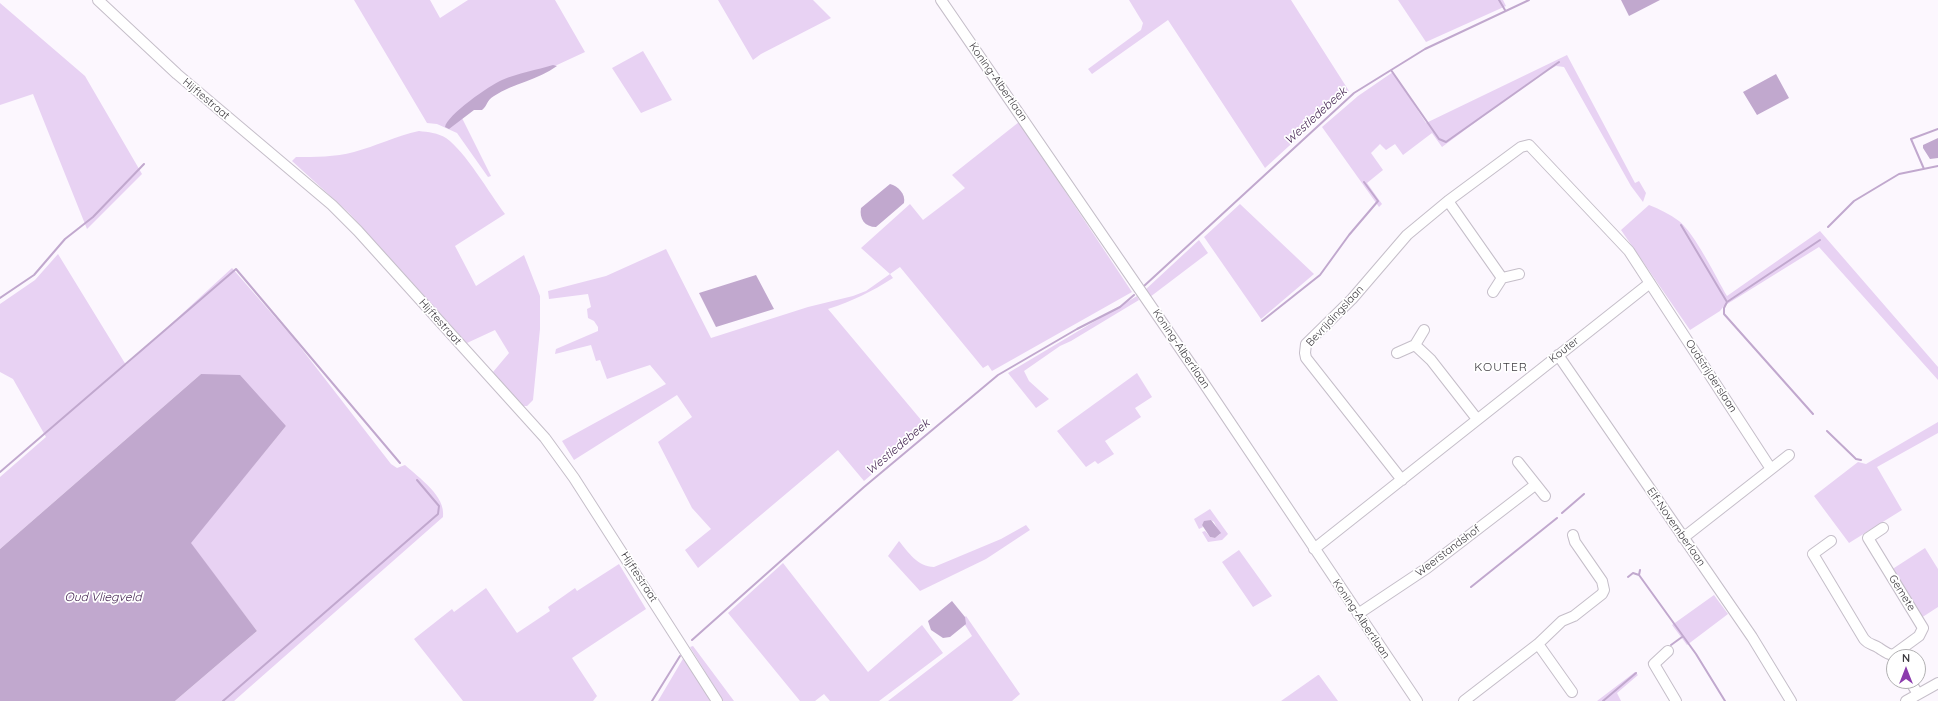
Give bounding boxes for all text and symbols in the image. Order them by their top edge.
street label: Koning-Albertlaan [966,40,1030,124]
street label: Hijftestraat [180,76,232,122]
water label: Westledebeek [1282,84,1350,148]
street label: Bevrijdingslaan [1303,283,1367,349]
street label: Hijftestraat [416,296,464,348]
street label: Koning-Albertlaan [1150,307,1212,391]
street label: Kouter [1546,334,1582,366]
street label: Oudstrijderslaan [1682,337,1740,415]
district label: KOUTER [1474,360,1528,374]
water label: Westledebeek [863,416,933,478]
street label: Elf-Novemberlaan [1644,485,1708,569]
street label: Weerstandshof [1413,522,1483,580]
street label: Hijftestraat [618,549,660,605]
street label: Gemete [1886,573,1918,613]
street label: Koning-Albertlaan [1330,577,1392,661]
water label: Oud Vliegveld [64,590,142,604]
north arrow [1886,649,1926,689]
text: N [1902,651,1910,665]

